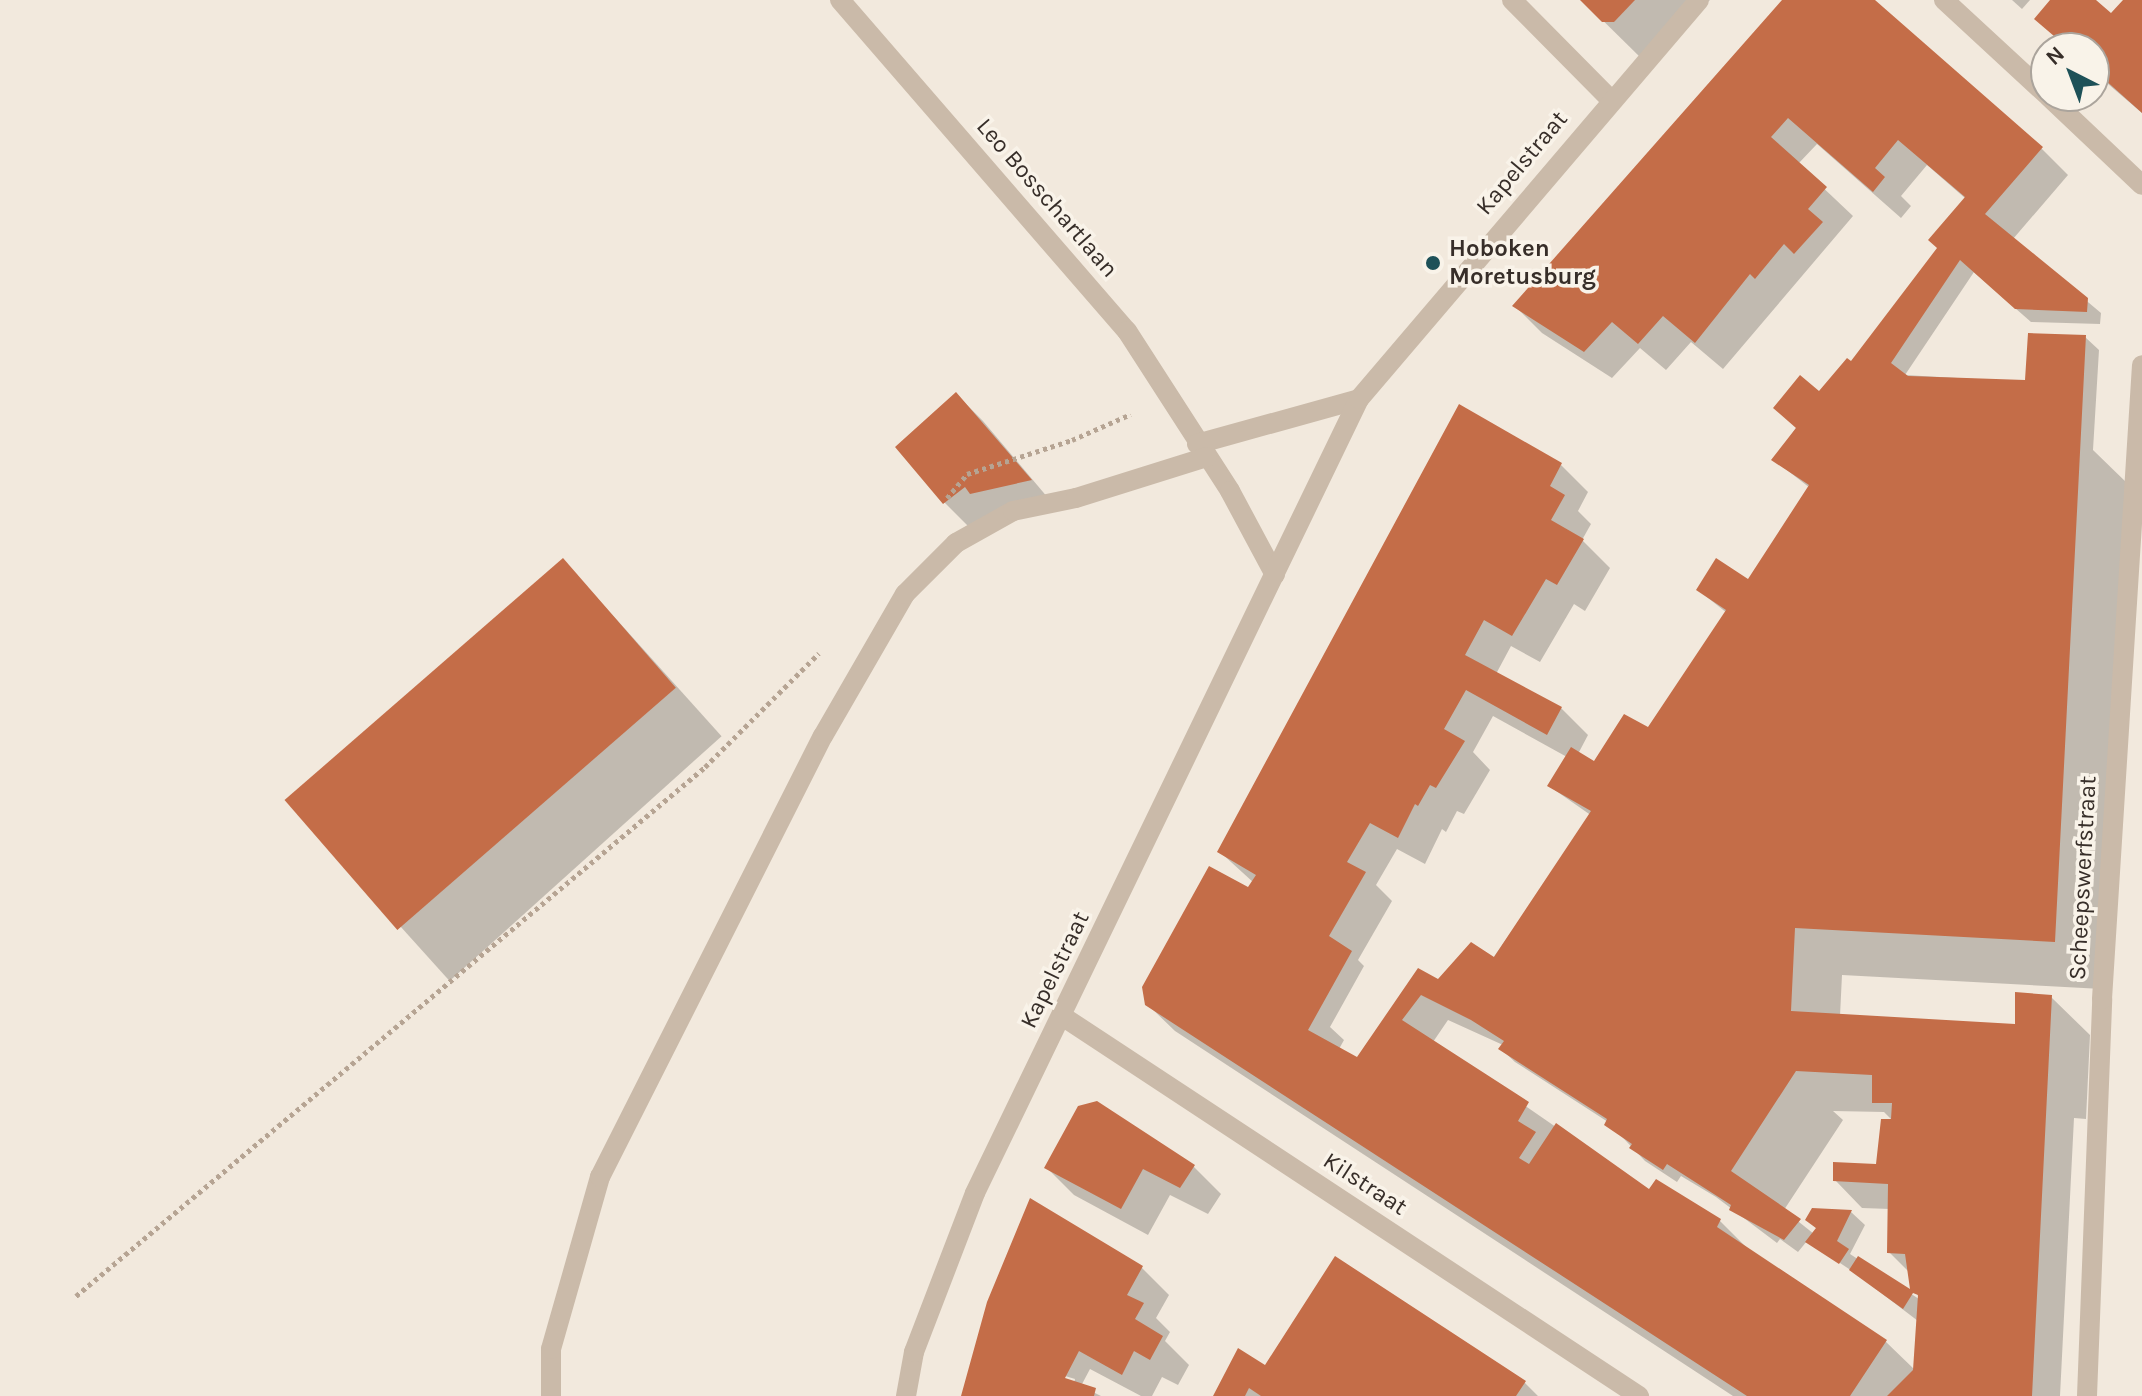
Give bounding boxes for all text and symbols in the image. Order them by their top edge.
north arrow [2030,32,2110,112]
text: N [2041,41,2070,71]
street label: Kapelstraat [1470,105,1574,221]
street label: Leo Bosschartlaan [970,113,1124,283]
place label: Hoboken Moretusburg [1449,235,1596,291]
marker: Hoboken Moretusburg [1424,254,1442,272]
street label: Scheepswerfstraat [2063,775,2103,981]
street label: Kapelstraat [1014,907,1096,1033]
street label: Kilstraat [1318,1146,1412,1222]

